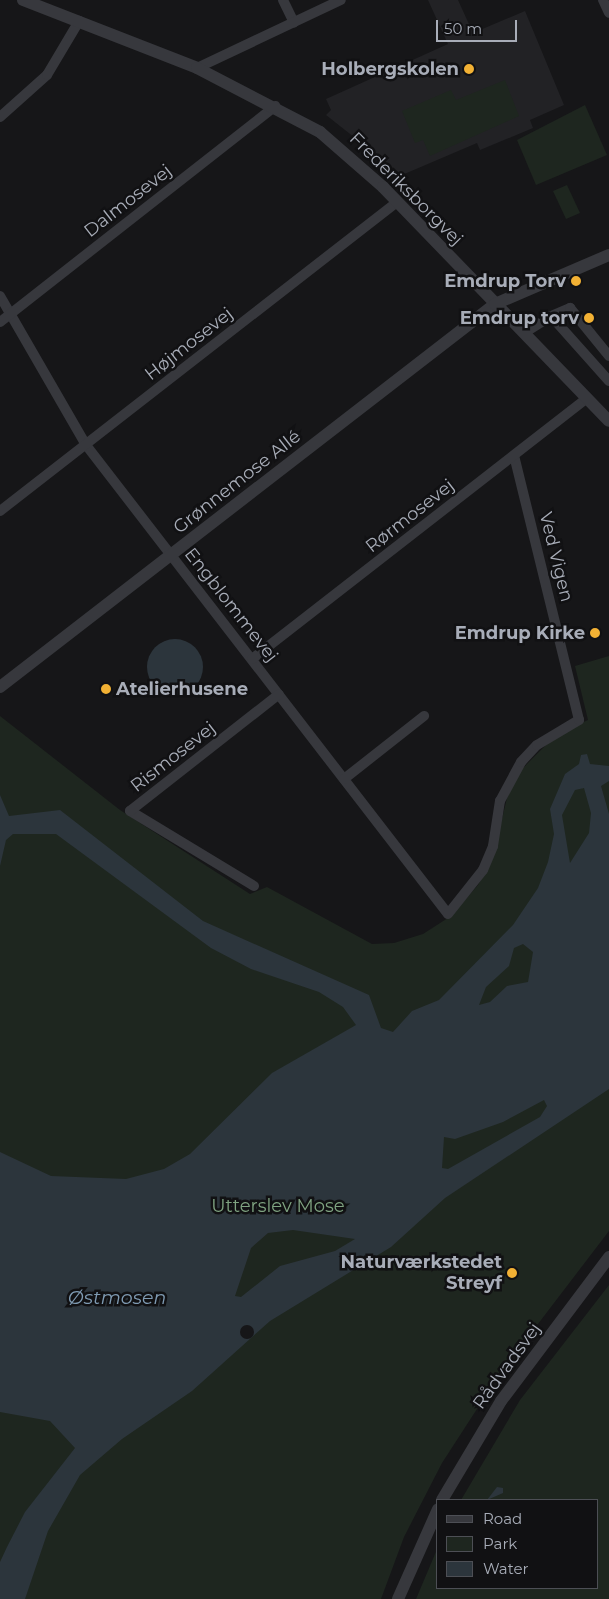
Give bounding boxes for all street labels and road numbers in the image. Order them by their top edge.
street label: Frederiksborgvej [345,128,467,250]
street label: Dalmosevej [80,160,176,242]
street label: Højmosevej [141,303,237,385]
street label: Grønnemose Allé [169,426,305,538]
street label: Rørmosevej [361,475,459,557]
street label: Ved Vigen [534,510,578,604]
street label: Engblommevej [180,544,282,666]
street label: Rismosevej [126,717,220,797]
street label: Rådvadsvej [468,1318,546,1414]

